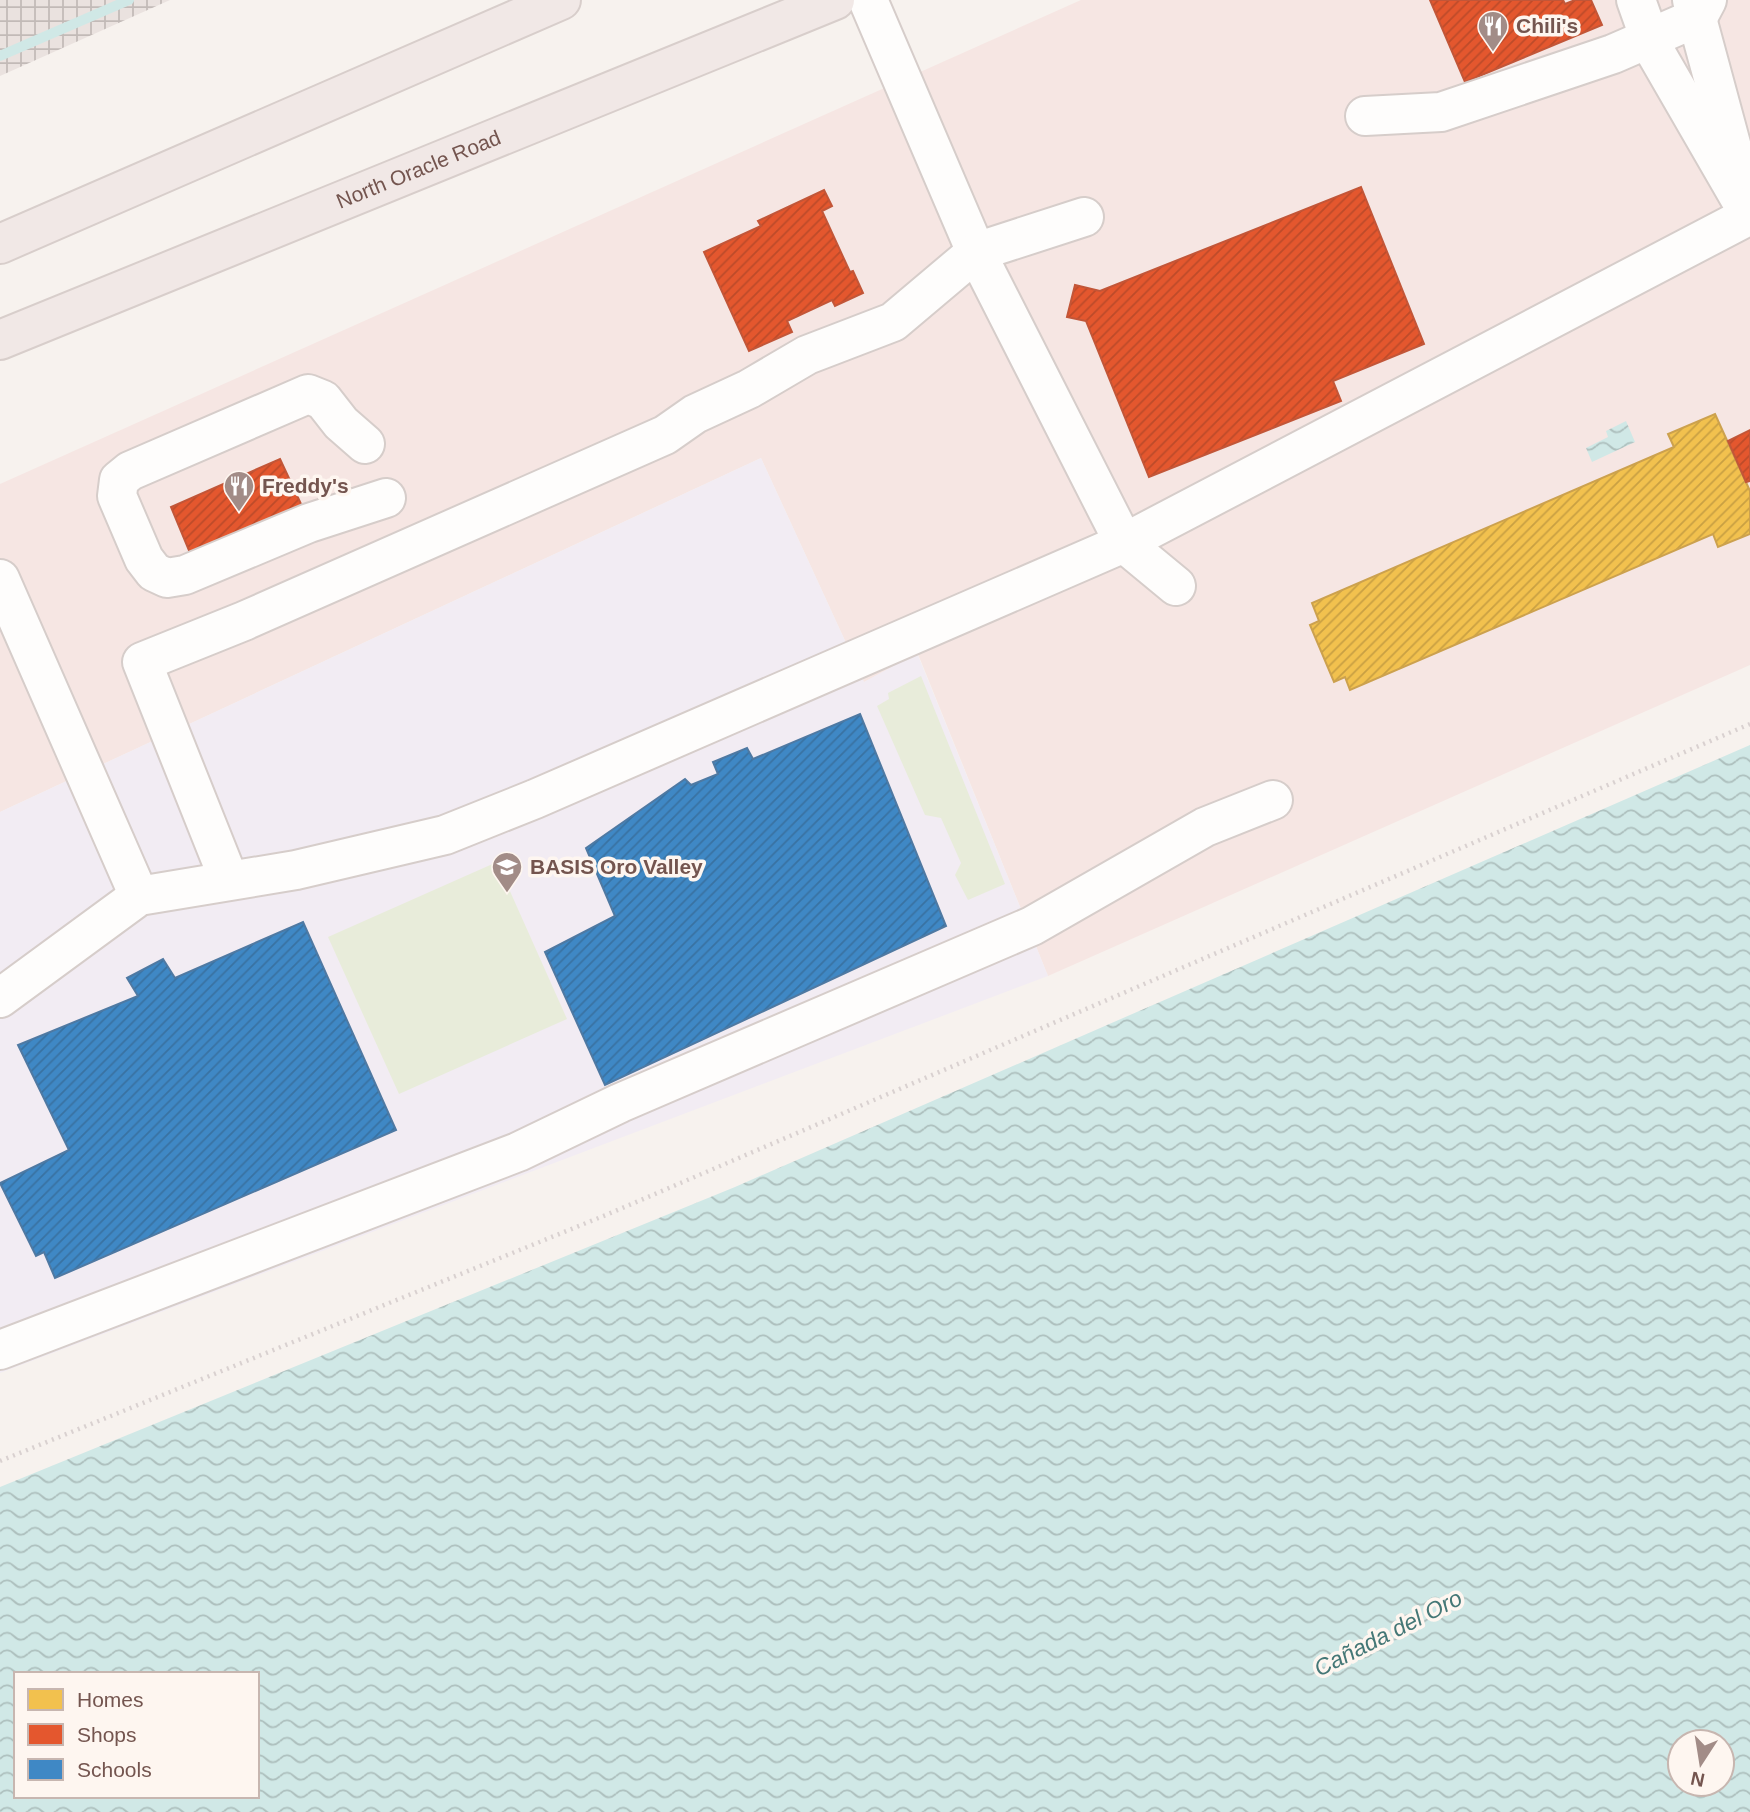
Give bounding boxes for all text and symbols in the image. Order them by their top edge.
restaurant icon: Chili's [1476,9,1510,53]
place label: Chili's [1516,14,1578,37]
street label: North Oracle Road [333,125,504,213]
restaurant icon: Freddy's [222,469,256,513]
place label: Freddy's [262,474,349,497]
school or university icon: BASIS Oro Valley [490,850,524,894]
place label: BASIS Oro Valley [530,855,703,878]
water label: Cañada del Oro [1310,1584,1466,1681]
legend [14,1672,259,1798]
text: Homes [77,1688,144,1711]
text: Shops [77,1723,137,1746]
north arrow [1666,1728,1736,1798]
text: Schools [77,1758,152,1781]
text: N [1689,1767,1706,1791]

